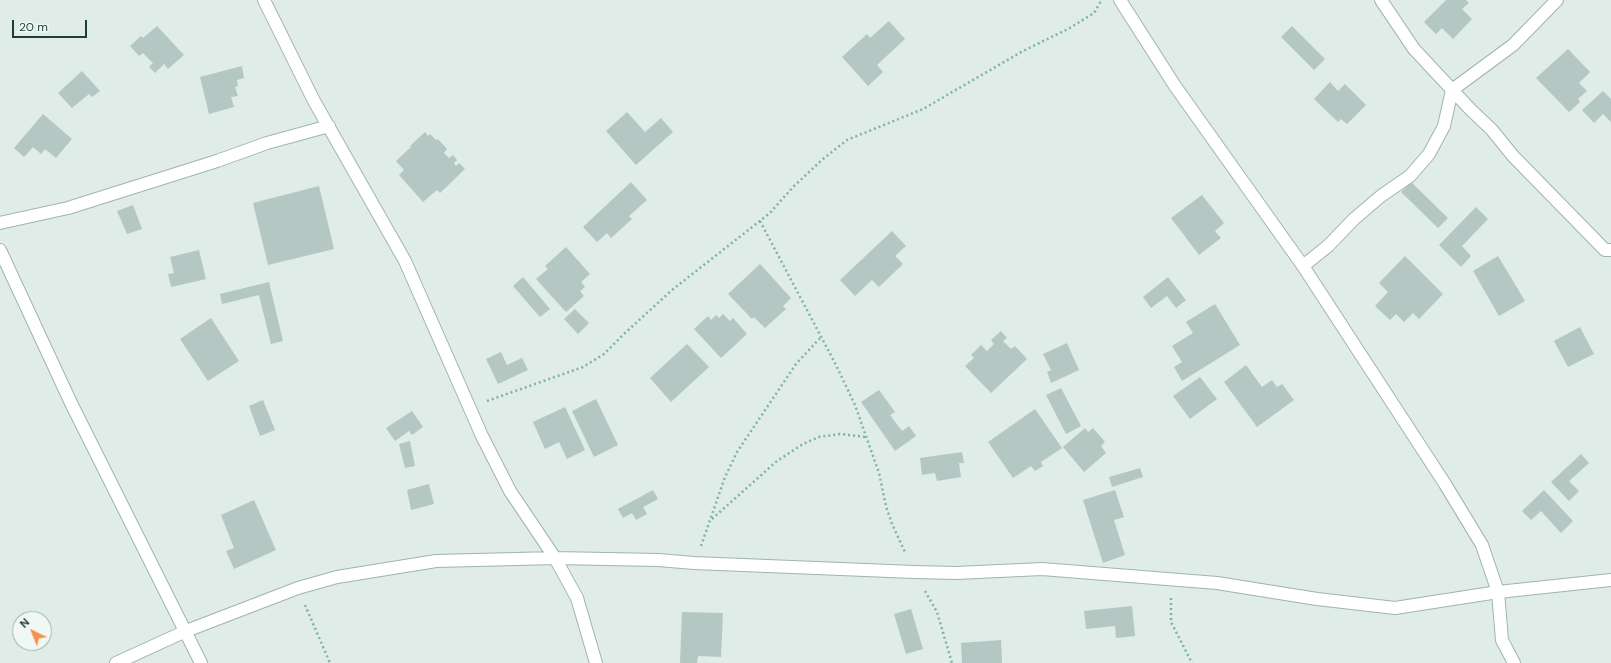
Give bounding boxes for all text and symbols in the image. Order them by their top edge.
scale bar [14,12,89,38]
text: 20 m [19,19,48,35]
north arrow [12,611,52,651]
text: N [17,615,32,631]

